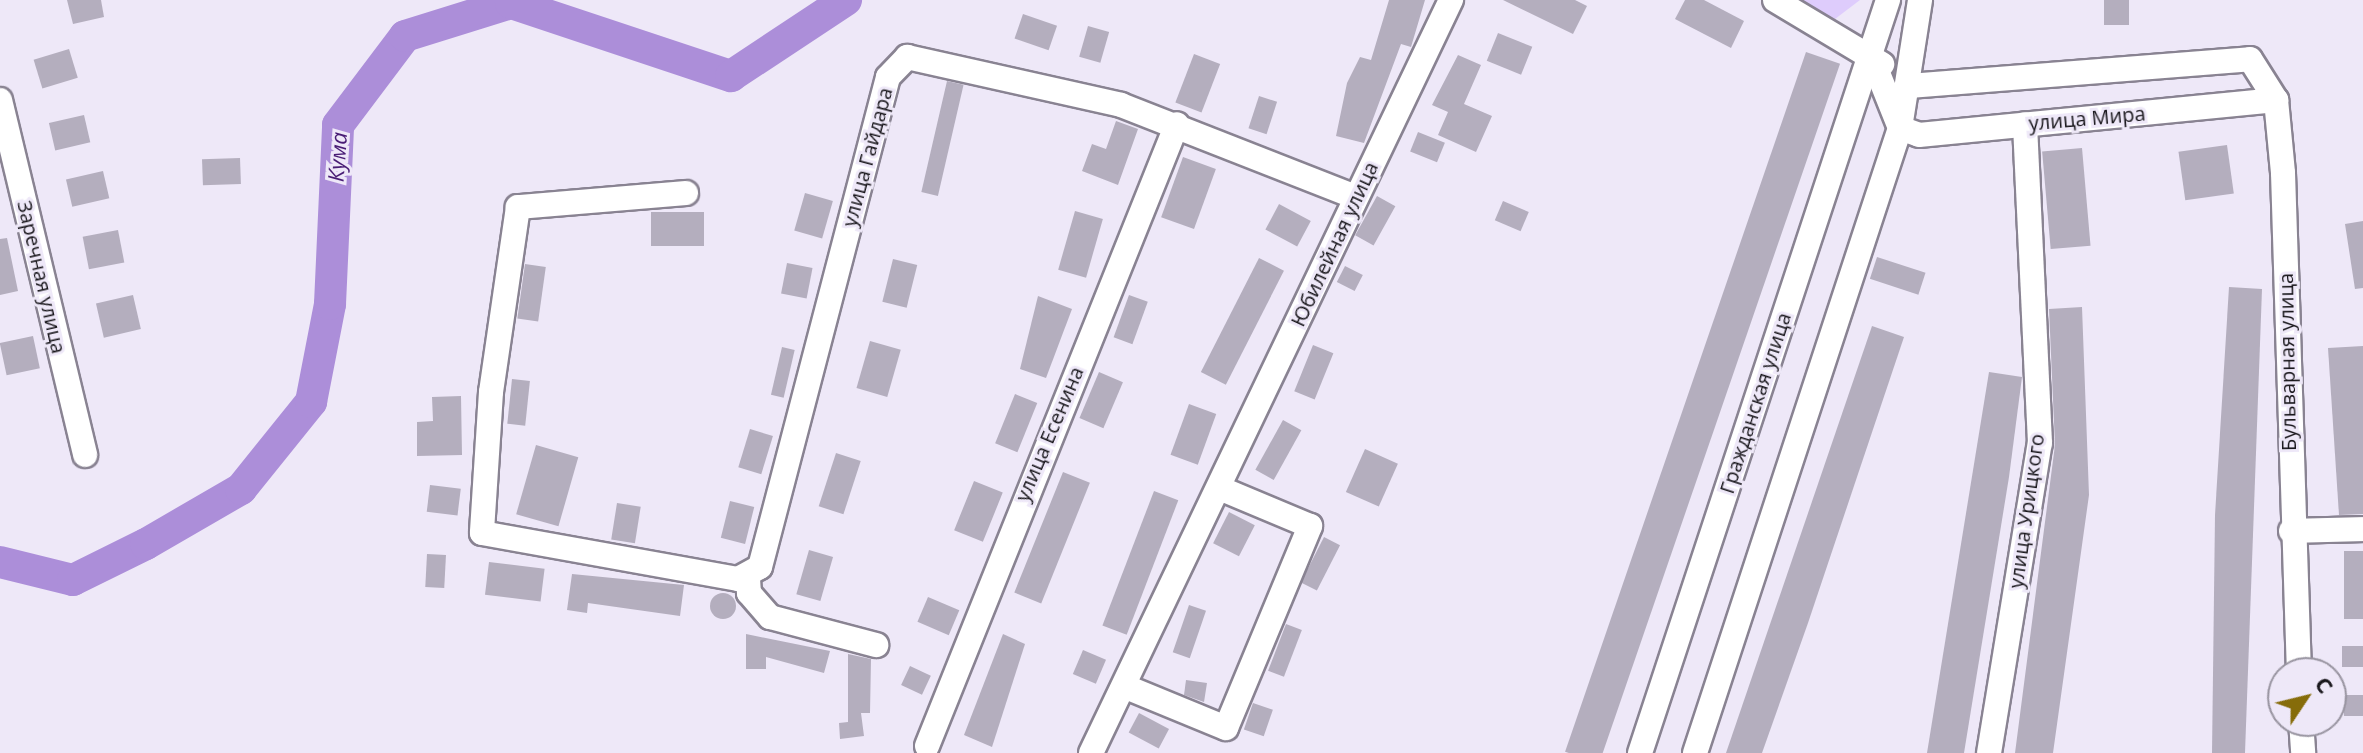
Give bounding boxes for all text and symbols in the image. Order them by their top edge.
street label: улица Гайдара [837,85,897,229]
street label: улица Мира [2028,101,2146,135]
water label: Кума [322,131,352,183]
street label: Юбилейная улица [1285,158,1383,330]
street label: Заречная улица [13,198,71,356]
street label: Бульварная улица [2273,273,2301,451]
street label: Гражданская улица [1714,310,1796,496]
street label: улица Есенина [1010,363,1088,505]
street label: улица Урицкого [2003,432,2049,590]
north arrow [2267,657,2347,737]
text: С [2309,670,2341,699]

